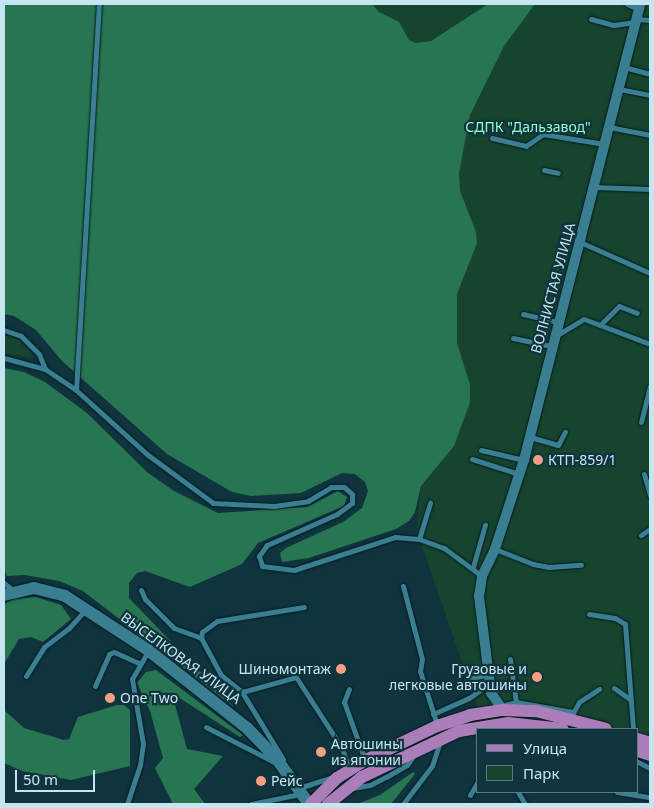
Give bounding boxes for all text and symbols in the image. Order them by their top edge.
park label: СДПК "Дальзавод" [465,119,591,135]
street label: ВОЛНИСТАЯ УЛИЦА [527,221,579,355]
place label: КТП-859/1 [548,452,617,468]
marker: КТП-859/1 [532,454,544,466]
street label: ВЫСЕЛКОВАЯ УЛИЦА [118,609,244,707]
place label: Шиномонтаж [239,661,331,677]
place label: Грузовые и легковые автошины [389,661,527,694]
marker: Шиномонтаж [335,663,347,675]
marker: Грузовые и легковые автошины [531,671,543,683]
place label: One Two [120,690,178,706]
marker: One Two [104,692,116,704]
legend [477,728,639,793]
place label: Автошины из японии [331,736,403,769]
text: Улица [523,738,567,758]
marker: Автошины из японии [315,746,327,758]
scale bar [18,760,98,792]
text: Парк [523,763,559,783]
text: 50 m [23,769,58,789]
place label: Рейс [271,773,303,789]
marker: Рейс [255,775,267,787]

